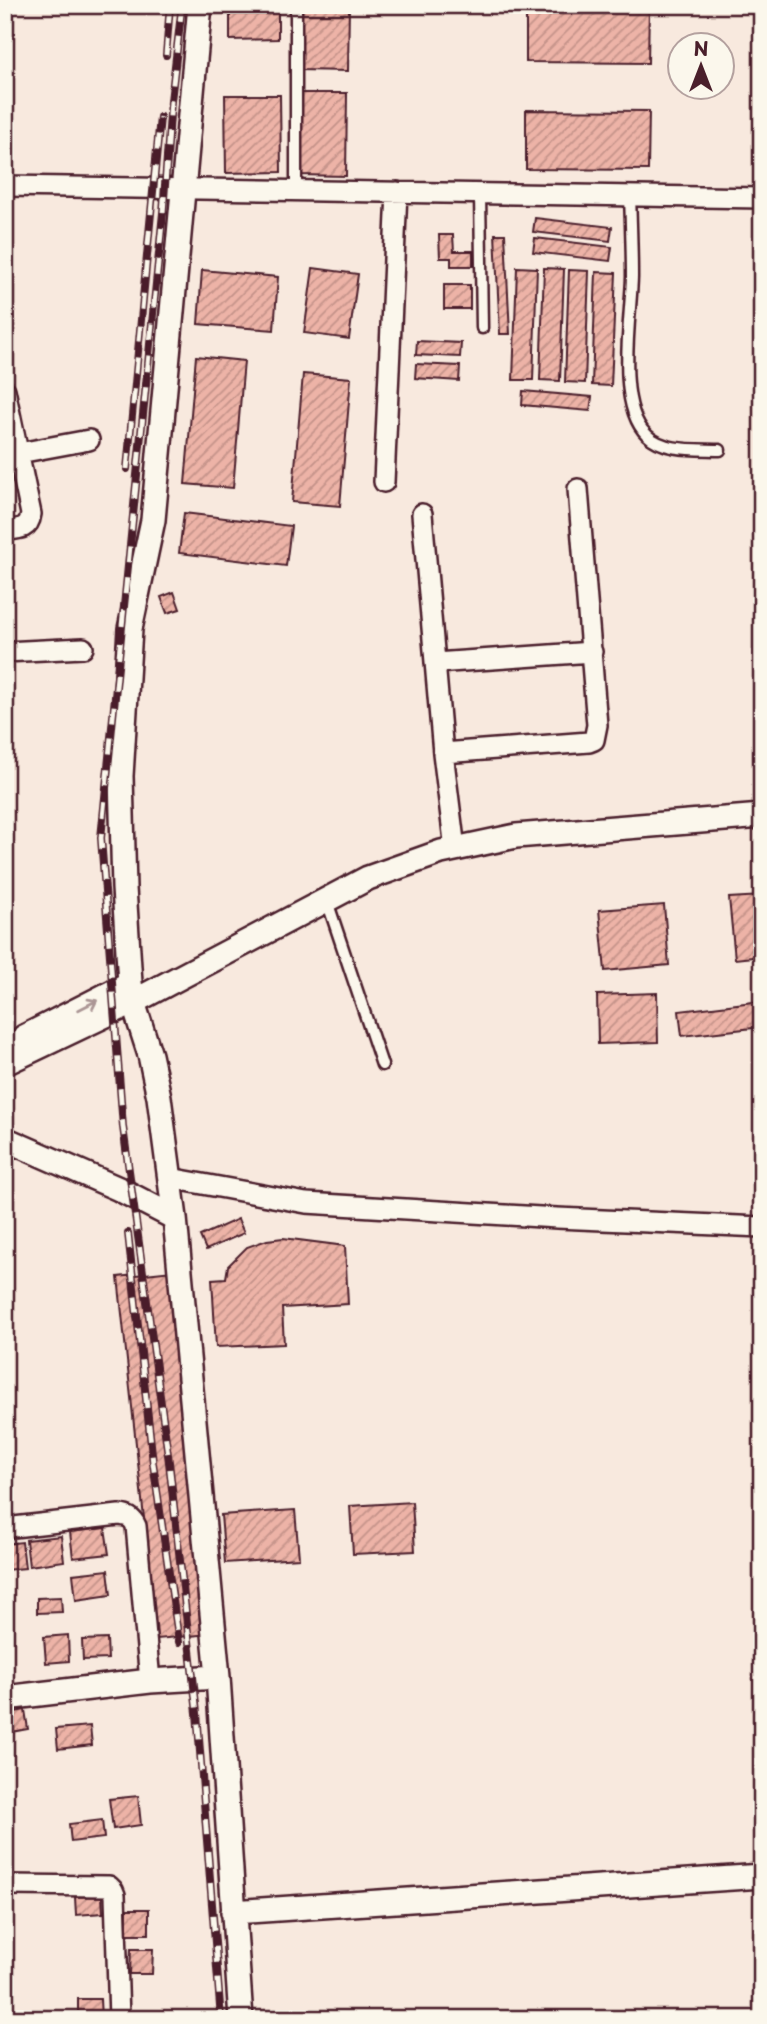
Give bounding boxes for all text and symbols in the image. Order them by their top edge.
north arrow [666,32,736,102]
text: N [693,34,709,62]
one-way arrow [77,997,98,1011]

